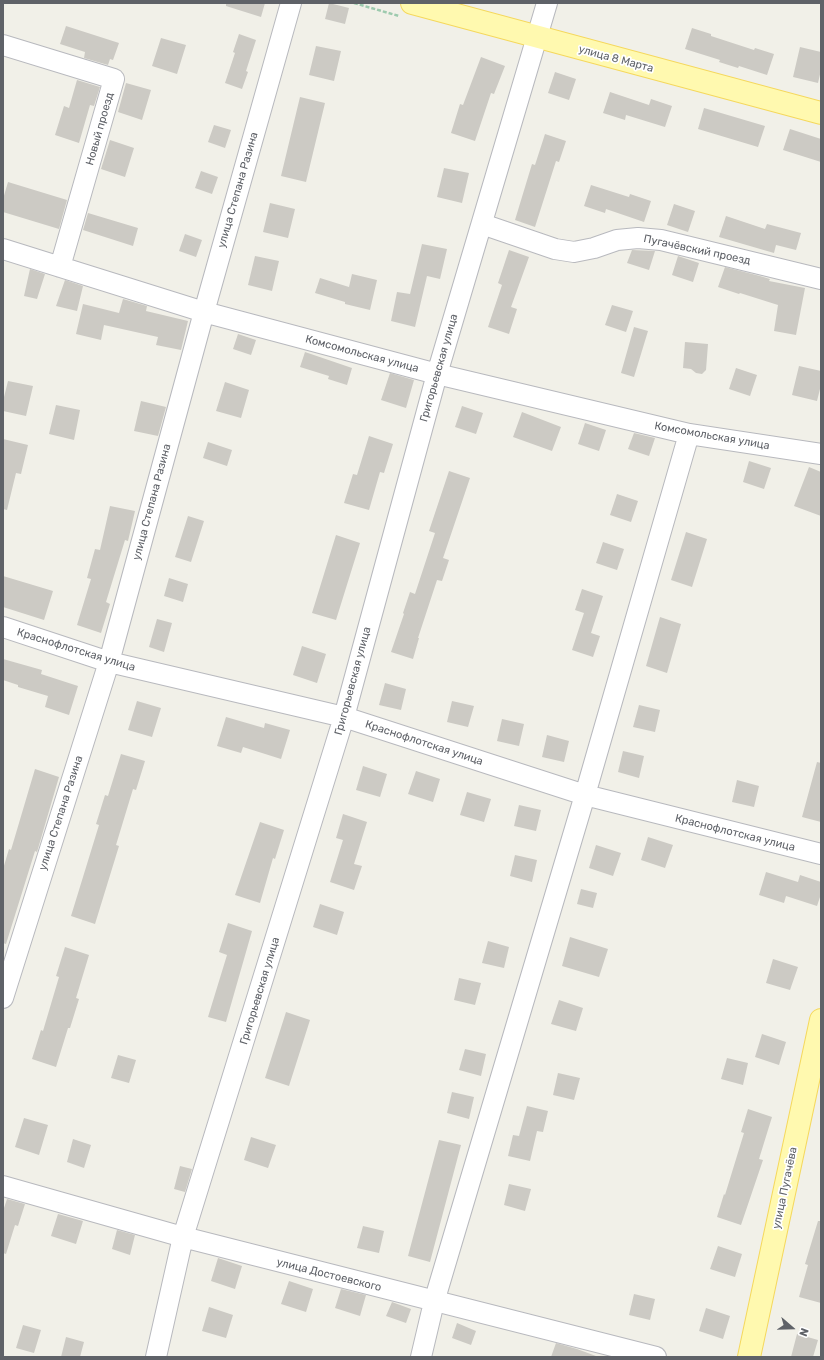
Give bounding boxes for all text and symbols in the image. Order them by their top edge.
street label: улица 8 Марта [577,43,655,75]
street label: Новый проезд [83,91,117,167]
street label: улица Степана Разина [215,131,261,249]
street label: Пугачёвский проезд [642,232,752,268]
street label: Григорьевская улица [417,312,461,424]
street label: Комсомольская улица [304,332,420,376]
street label: Комсомольская улица [653,419,771,453]
street label: улица Степана Разина [130,442,174,562]
street label: Григорьевская улица [332,625,374,737]
street label: Краснофлотская улица [15,626,137,674]
street label: Краснофлотская улица [363,718,485,768]
street label: улица Степана Разина [36,754,86,872]
street label: Краснофлотская улица [674,812,796,854]
street label: Григорьевская улица [237,936,283,1046]
street label: улица Пугачёва [770,1146,800,1230]
street label: улица Достоевского [275,1256,383,1294]
north arrow [772,1308,812,1348]
text: N [796,1326,811,1338]

